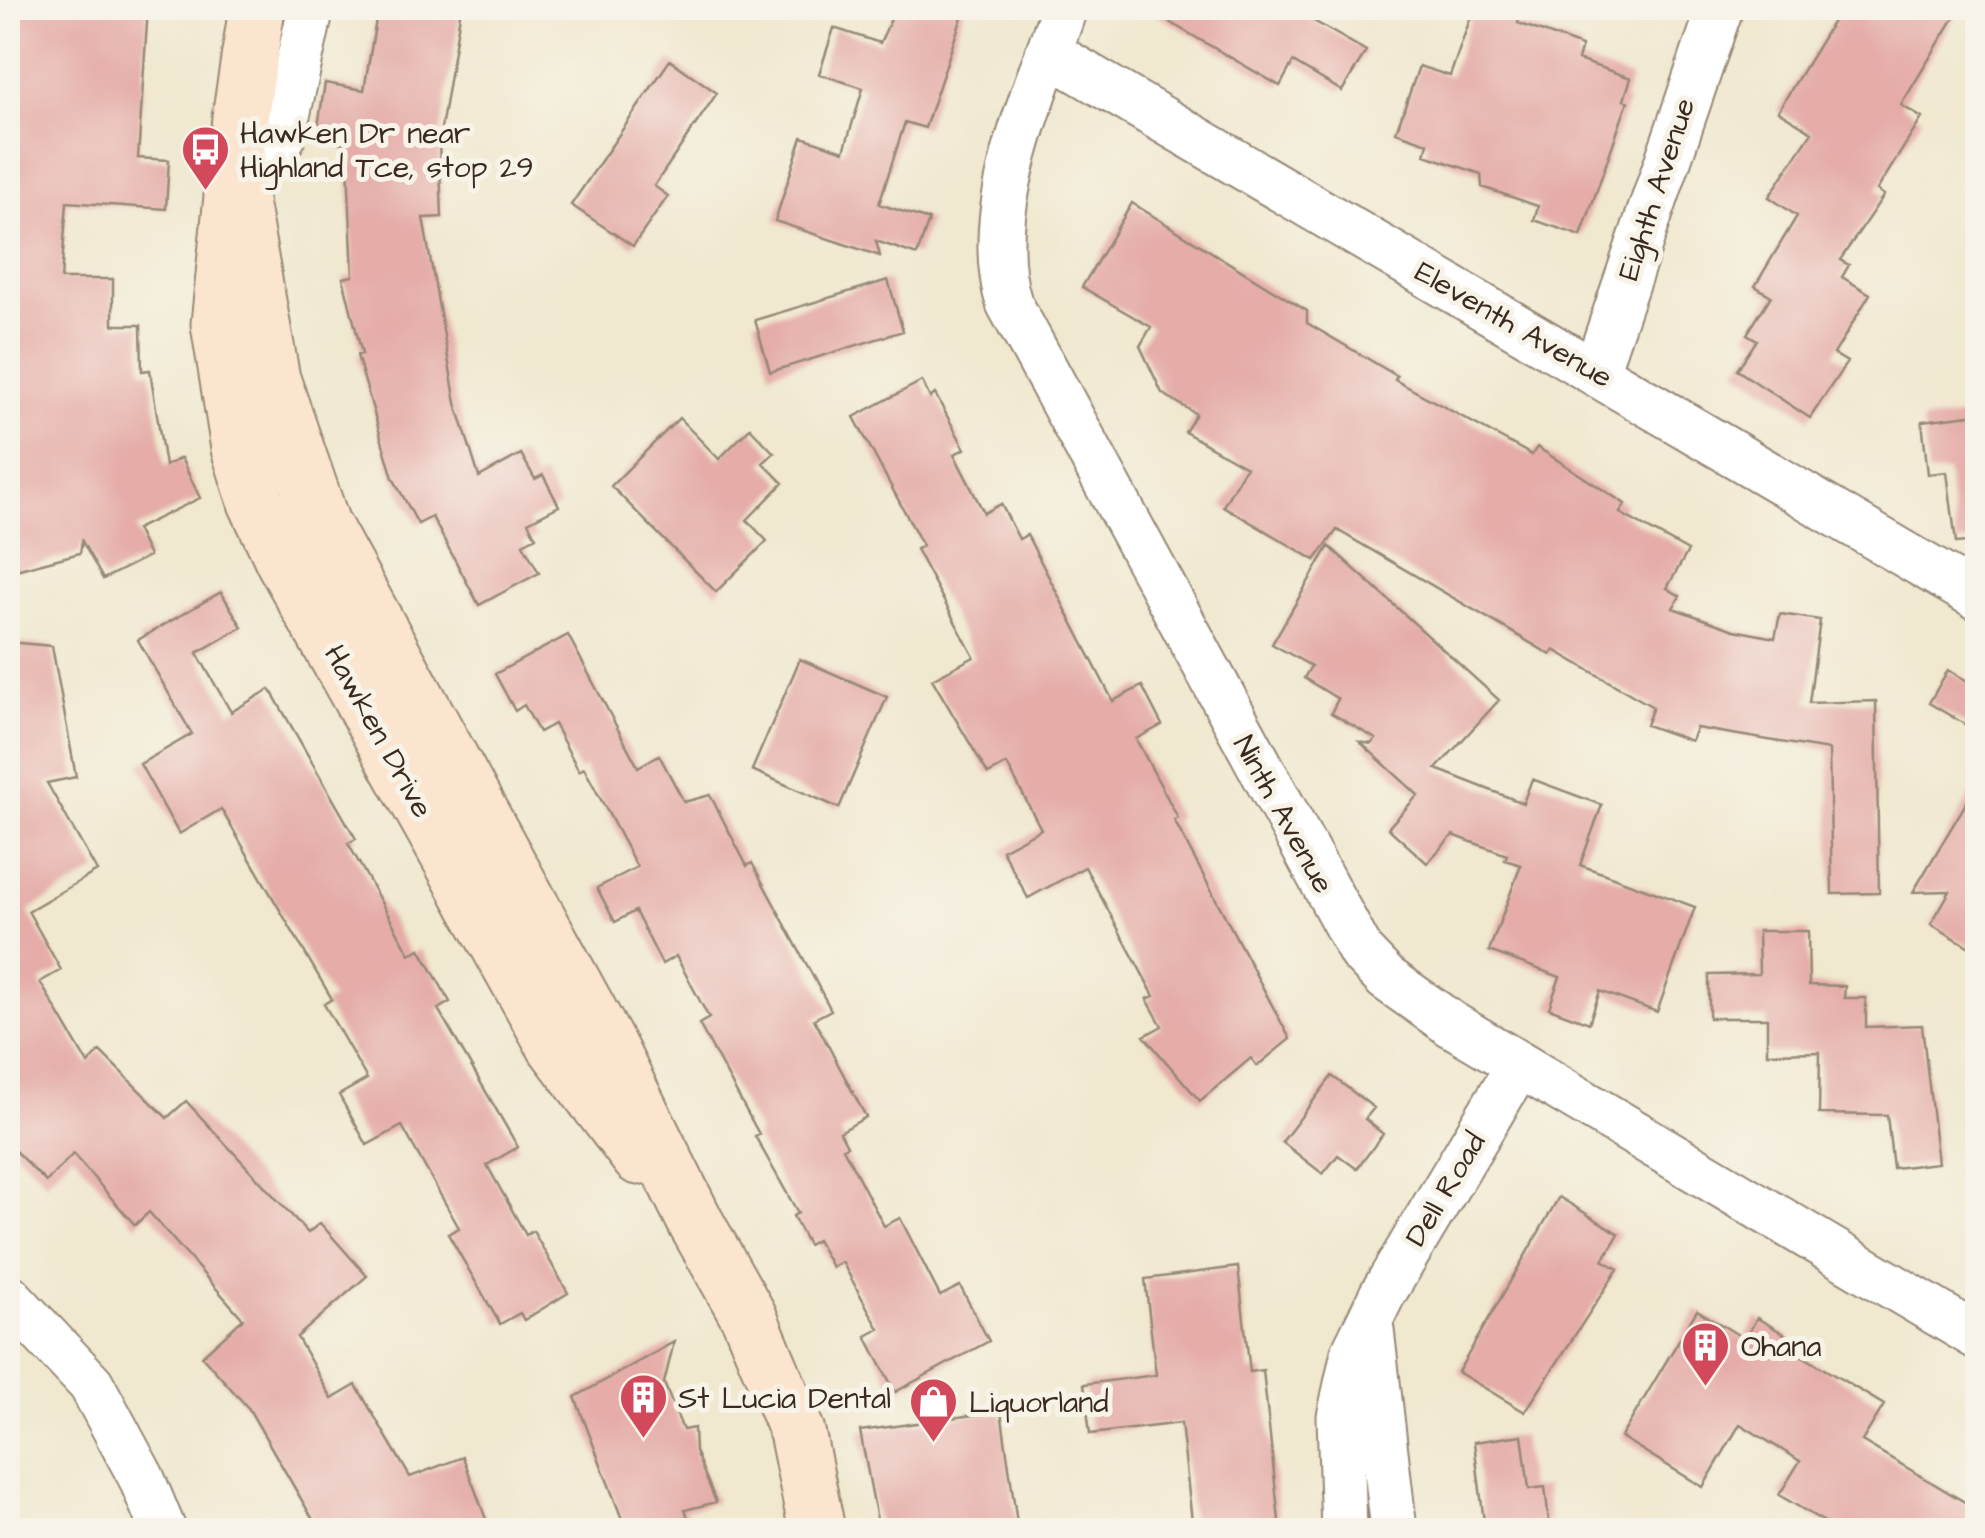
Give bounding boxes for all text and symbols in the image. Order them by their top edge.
street label: Eighth Avenue [1608,93,1707,286]
place label: Hawken Dr near Highland Tce, stop 29 [240,113,534,190]
bus stop icon: Hawken Dr near Highland Tce, stop 29 [179,124,231,192]
street label: Eleventh Avenue [1407,251,1620,399]
street label: Hawken Drive [313,637,443,825]
street label: Ninth Avenue [1222,728,1344,901]
street label: Dell Road [1395,1125,1496,1254]
building icon: Ohana [1680,1320,1732,1388]
place label: Ohana [1741,1326,1821,1368]
building icon: St Lucia Dental [617,1372,669,1440]
shop icon: Liquorland [908,1376,960,1444]
place label: St Lucia Dental [678,1378,891,1420]
place label: Liquorland [969,1382,1109,1424]

